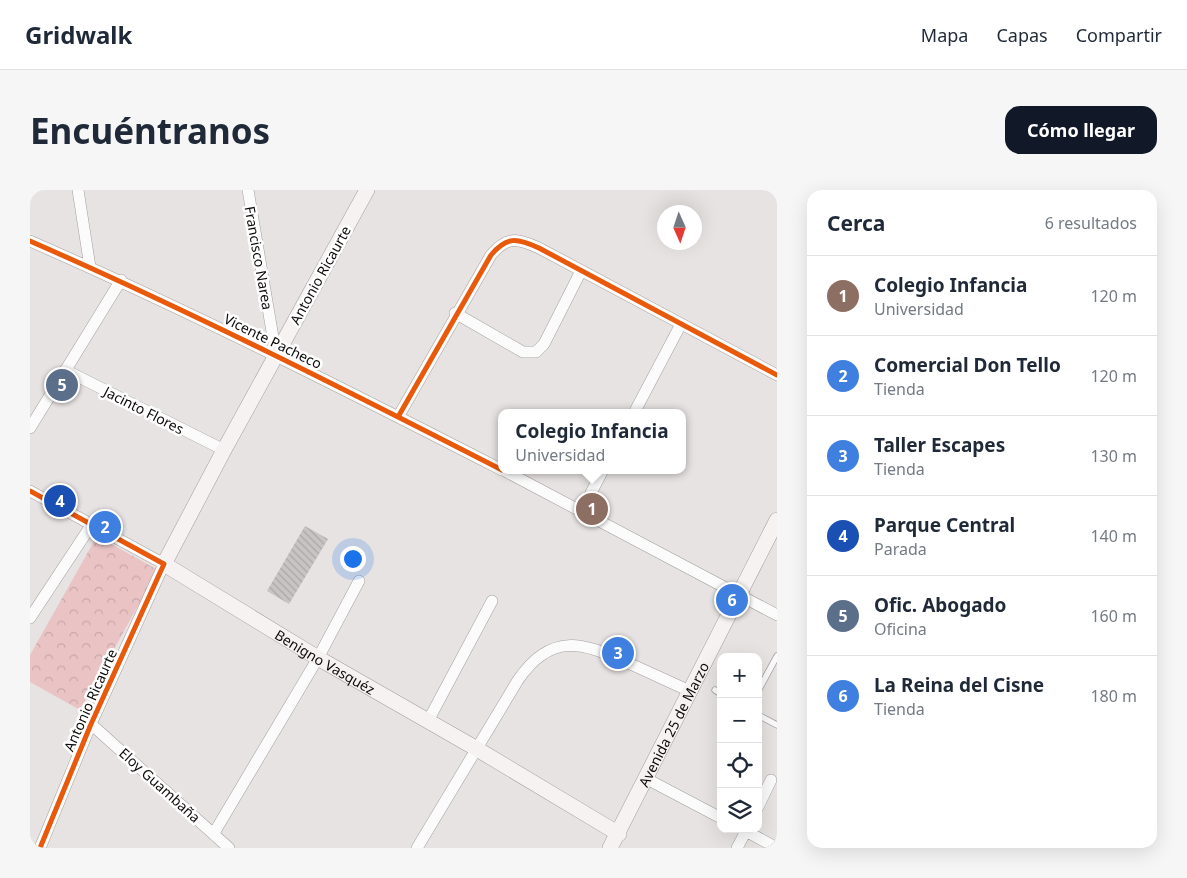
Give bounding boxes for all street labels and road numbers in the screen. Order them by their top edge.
street label: Francisco Narea [241,205,277,311]
street label: Antonio Ricaurte [285,222,355,328]
street label: Vicente Pacheco [221,309,325,373]
street label: Jacinto Flores [99,381,187,438]
street label: Benigno Vasquéz [272,625,379,699]
street label: Antonio Ricaurte [59,646,121,754]
street label: Avenida 25 de Marzo [633,658,713,790]
street label: Eloy Guambaña [115,743,205,827]

